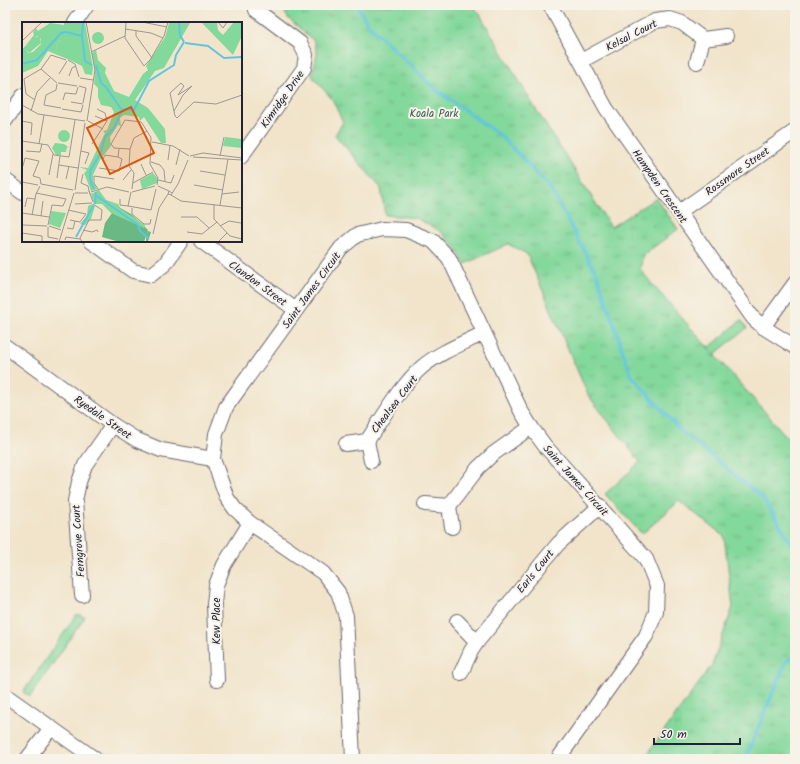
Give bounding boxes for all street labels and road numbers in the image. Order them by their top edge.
street label: Kelsal Court [602,15,661,57]
street label: Kimridge Drive [256,67,309,132]
street label: Rossmore Street [702,142,774,201]
street label: Hampden Crescent [627,146,692,228]
street label: Saint James Circuit [278,248,346,333]
street label: Clandon Street [224,256,291,312]
street label: Chealsea Court [367,371,423,438]
street label: Ryedale Street [70,391,136,445]
street label: Saint James Circuit [538,441,613,521]
street label: Ferngrove Court [67,503,91,578]
street label: Earls Court [512,545,560,597]
street label: Kew Place [208,597,226,644]

